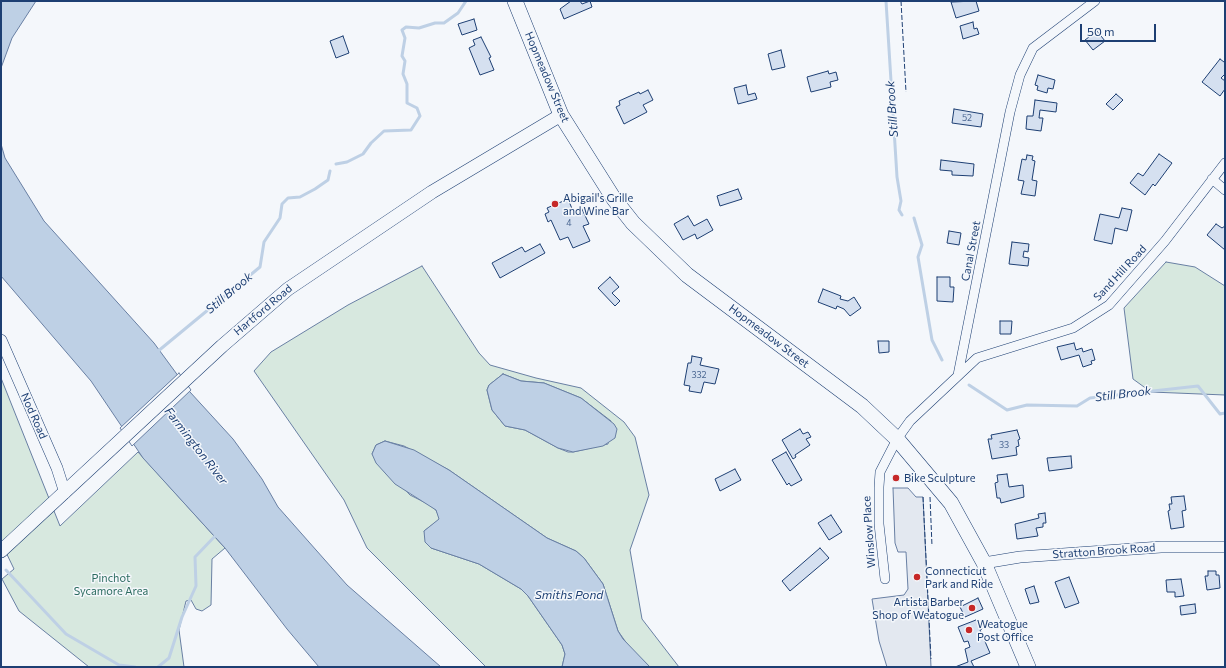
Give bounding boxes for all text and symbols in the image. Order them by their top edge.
scale bar [1082,16,1158,42]
text: 50 m [1087,24,1115,38]
street label: Hopmeadow Street [522,30,572,124]
water label: Still Brook [883,80,901,138]
house number: 52 [962,113,972,123]
place label: Abigail's Grille and Wine Bar [563,191,633,217]
marker: Abigail's Grille and Wine Bar [550,199,560,209]
house number: 4 [566,218,572,228]
street label: Canal Street [959,220,983,282]
street label: Sand Hill Road [1091,242,1149,304]
water label: Still Brook [203,269,255,317]
street label: Hartford Road [231,282,295,338]
street label: Hopmeadow Street [726,301,812,371]
house number: 332 [691,370,707,380]
water label: Still Brook [1094,383,1152,405]
street label: Nod Road [18,391,50,441]
water label: Farmington River [161,404,231,488]
house number: 33 [999,440,1009,450]
place label: Bike Sculpture [904,471,975,485]
marker: Bike Sculpture [891,473,901,483]
street label: Winslow Place [860,496,878,568]
street label: Stratton Brook Road [1052,541,1156,561]
place label: Connecticut Park and Ride [925,564,993,590]
park label: Pinchot Sycamore Area [74,571,148,597]
marker: Connecticut Park and Ride [912,572,922,582]
water label: Smiths Pond [535,588,603,602]
place label: Artista Barber Shop of Weatogue [872,595,964,621]
marker: Artista Barber Shop of Weatogue [967,603,977,613]
place label: Weatogue Post Office [977,617,1033,643]
marker: Weatogue Post Office [964,625,974,635]

